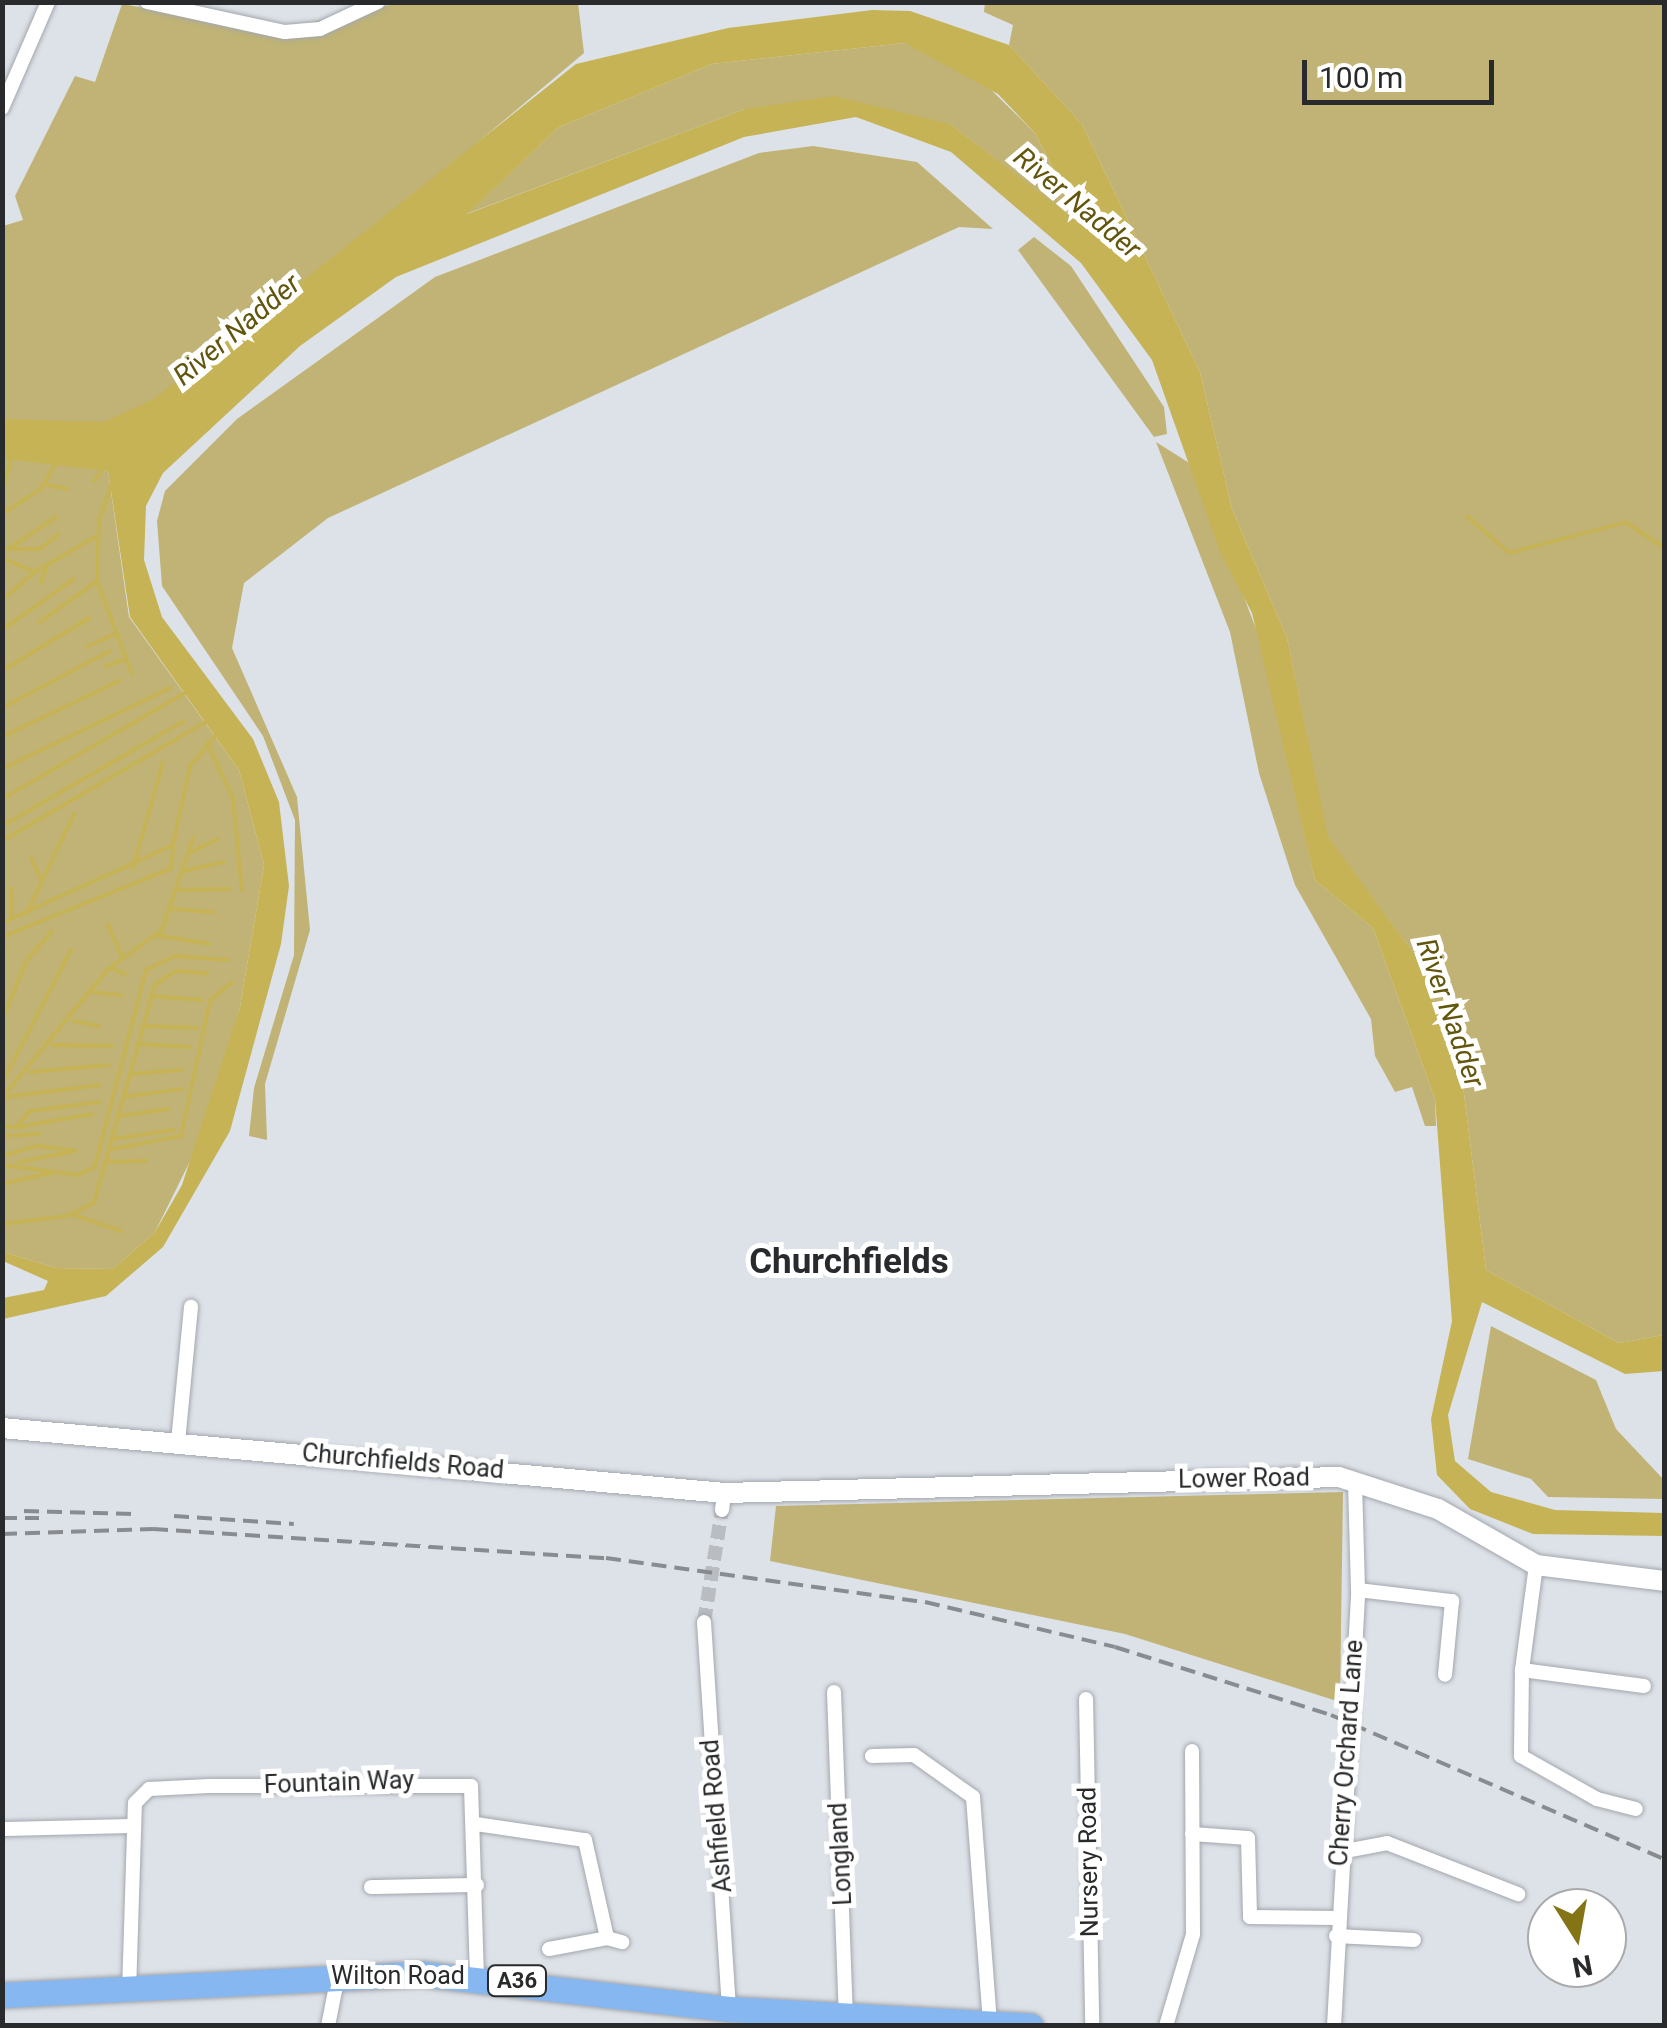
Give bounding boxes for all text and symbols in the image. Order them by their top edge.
scale bar [1307,40,1500,102]
text: 100 m [1319,60,1403,95]
water label: River Nadder [1007,140,1147,266]
water label: River Nadder [167,267,307,393]
water label: River Nadder [1409,934,1491,1092]
district label: Churchfields [749,1241,949,1283]
street label: Churchfields Road [301,1438,505,1486]
street label: Lower Road [1178,1463,1310,1495]
street label: Cherry Orchard Lane [1324,1639,1370,1867]
street label: Ashfield Road [695,1738,739,1894]
street label: Fountain Way [263,1765,415,1801]
street label: Nursery Road [1073,1787,1105,1937]
street label: Longland [823,1802,859,1906]
north arrow [1527,1888,1627,1988]
text: N [1570,1948,1595,1984]
street label: Wilton Road [331,1961,465,1991]
road number: A36 [484,1964,550,1998]

